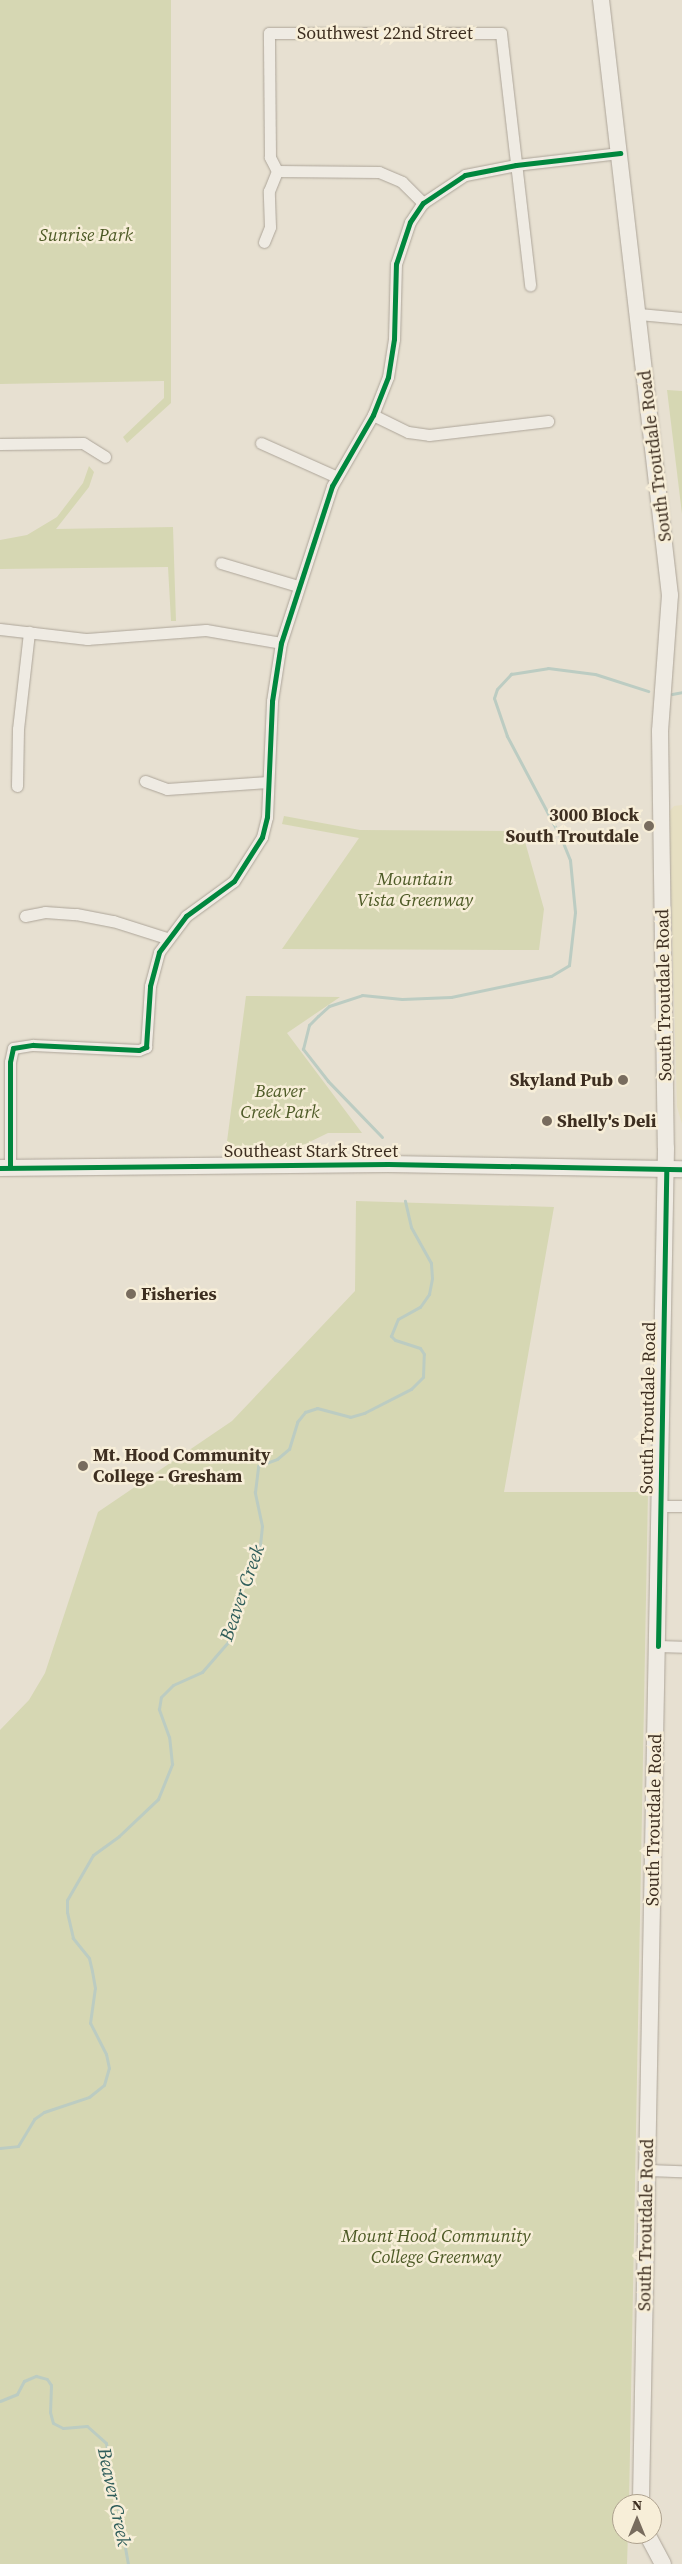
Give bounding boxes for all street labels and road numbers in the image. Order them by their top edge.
street label: Southwest 22nd Street [297,22,473,44]
street label: South Troutdale Road [634,369,676,543]
street label: South Troutdale Road [652,908,676,1082]
street label: Southeast Stark Street [224,1140,398,1162]
street label: South Troutdale Road [636,1321,660,1495]
street label: South Troutdale Road [642,1733,666,1907]
street label: South Troutdale Road [634,2138,658,2312]

